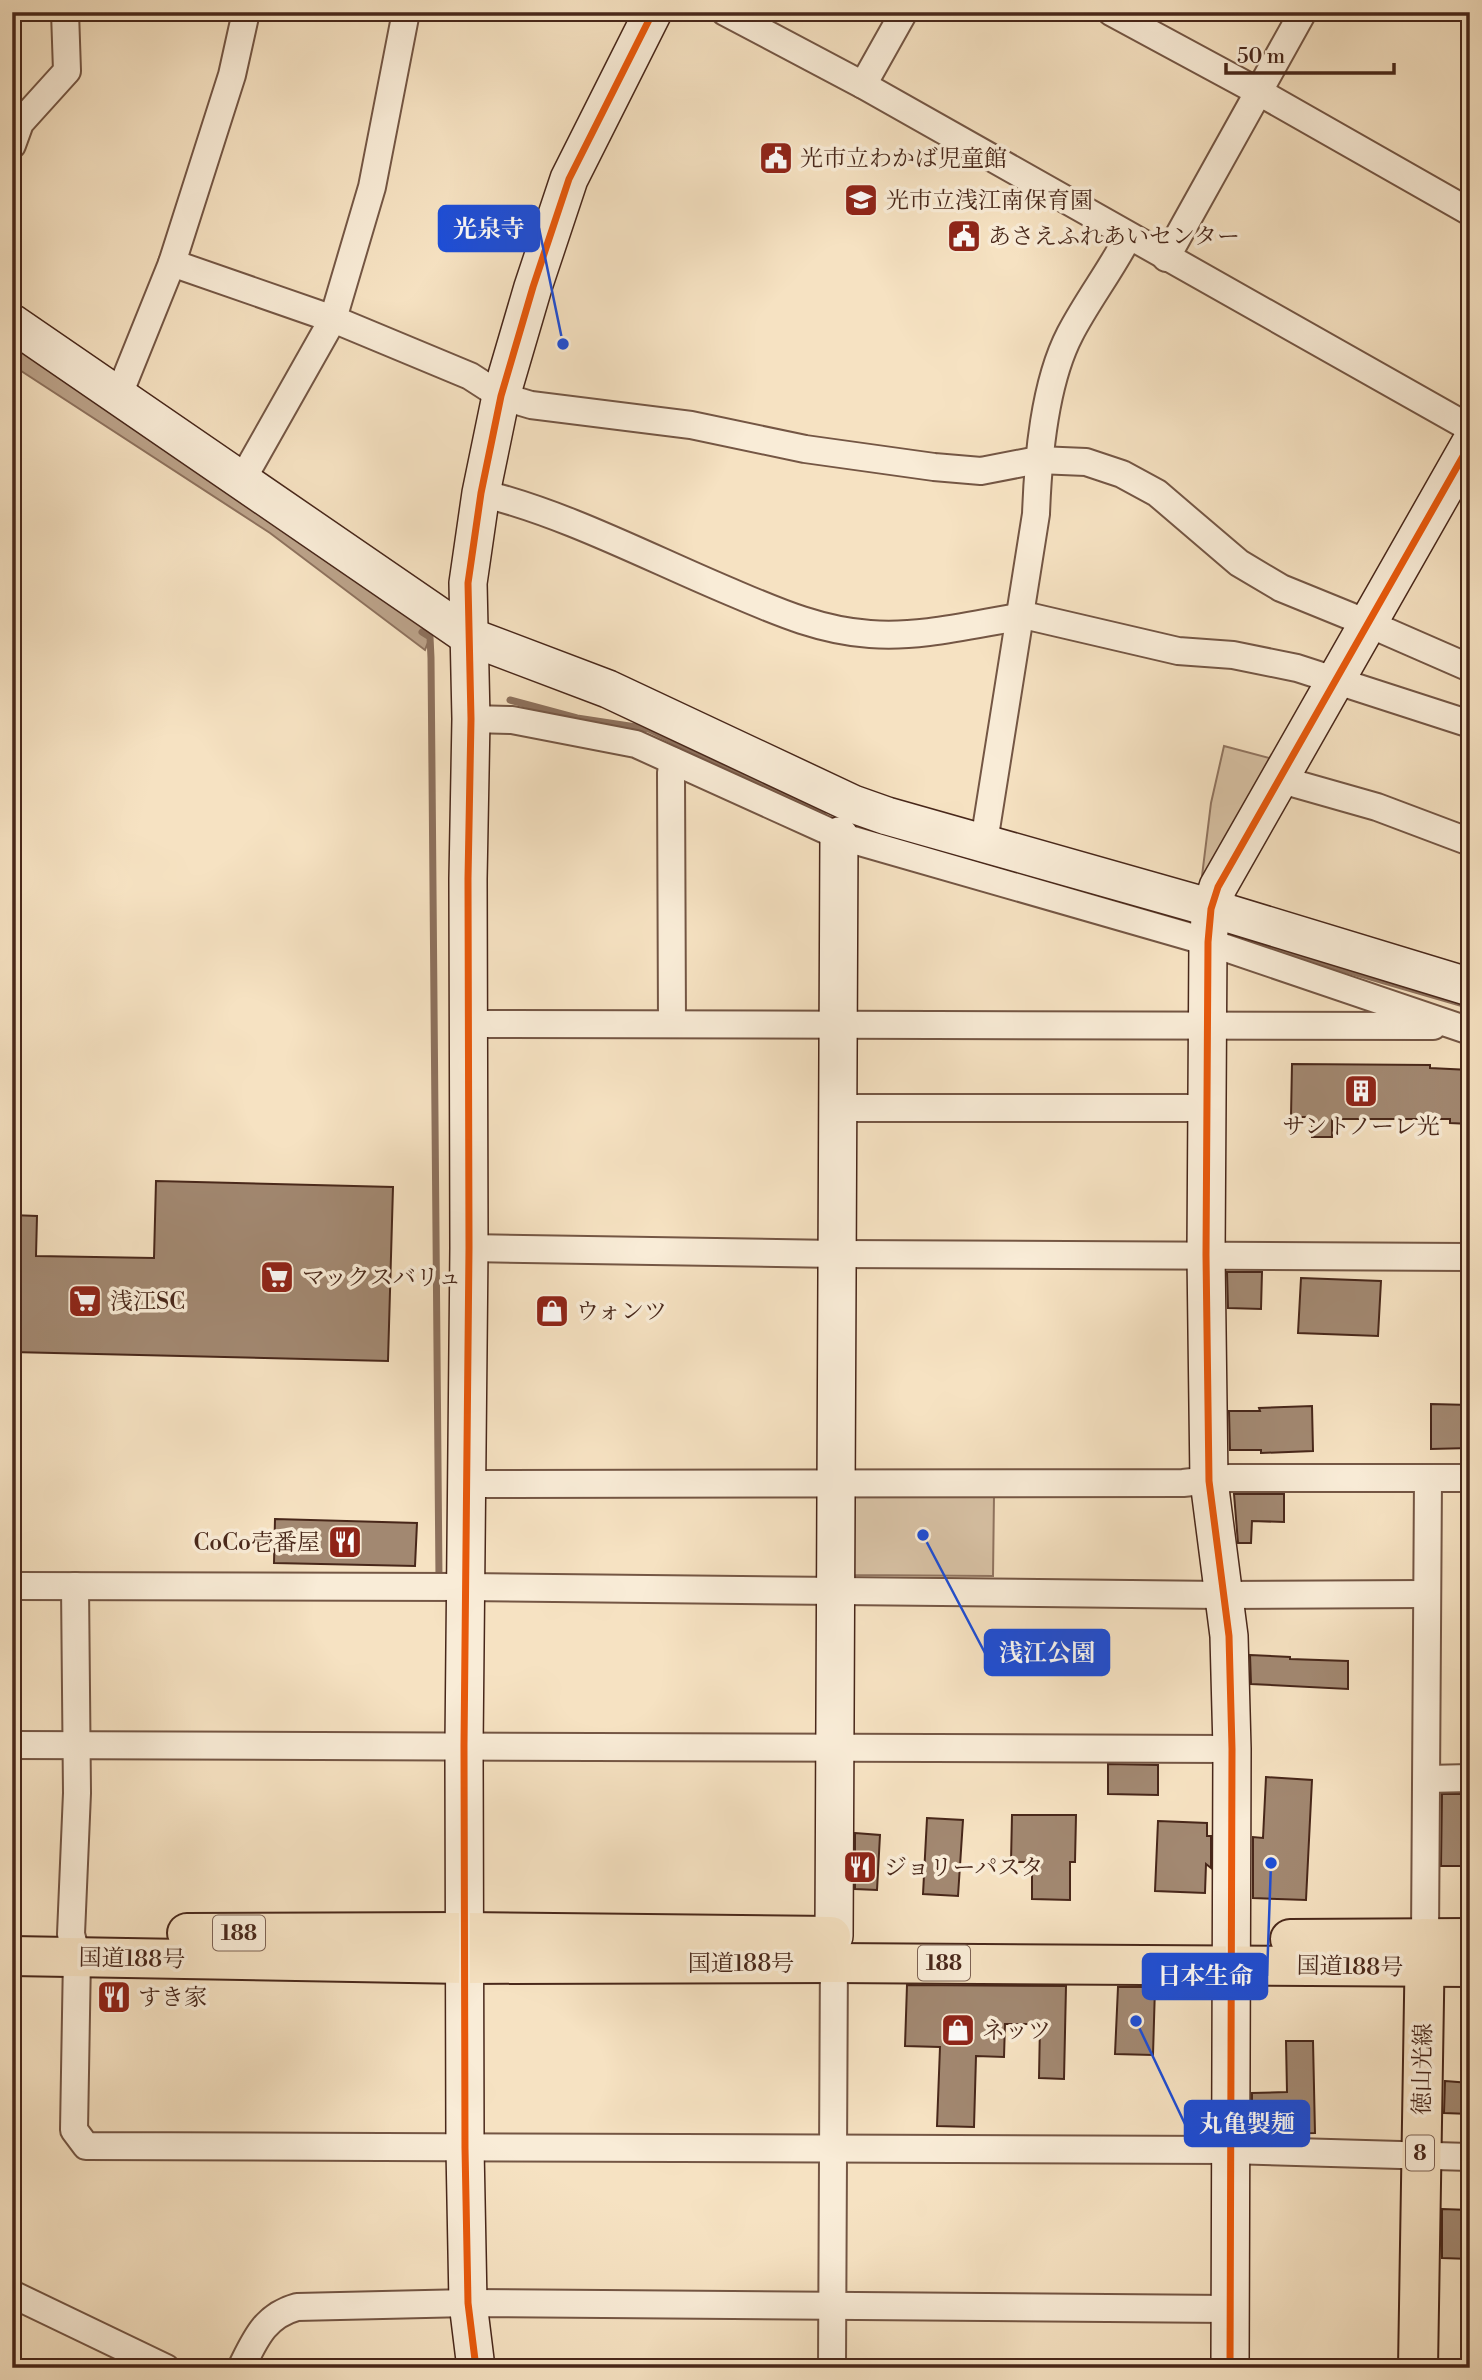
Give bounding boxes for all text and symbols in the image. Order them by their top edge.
scale bar [1226,32,1394,76]
text: 50 m [1237,44,1285,70]
public building icon: 光市立わかば児童館 [757,139,795,177]
place label: 光市立わかば児童館 [800,145,1007,173]
school or university icon: 光市立浅江南保育園 [842,181,880,219]
place label: 光市立浅江南保育園 [886,187,1093,215]
callout: 光泉寺 [439,206,539,251]
text: 光泉寺 [453,215,525,245]
public building icon: あさえふれあいセンター [945,217,983,255]
place label: あさえふれあいセンター [988,223,1240,251]
building icon: サントノーレ光 [1342,1072,1380,1110]
place label: サントノーレ光 [1282,1113,1440,1141]
supermarket icon: マックスバリュ [258,1258,296,1296]
place label: マックスバリュ [302,1264,461,1292]
supermarket icon: 浅江SC [66,1282,104,1320]
place label: 浅江SC [110,1288,185,1316]
shop icon: ウォンツ [533,1292,571,1330]
place label: ウォンツ [576,1298,667,1326]
restaurant icon: CoCo壱番屋 [326,1523,364,1561]
place label: CoCo壱番屋 [194,1529,320,1557]
callout: 浅江公園 [985,1630,1109,1675]
text: 浅江公園 [999,1639,1095,1669]
restaurant icon: ジョリーパスタ [841,1848,879,1886]
place label: ジョリーパスタ [884,1854,1043,1882]
road number: 188 [213,1916,265,1951]
street label: 国道188号 [78,1944,186,1974]
road number: 188 [918,1946,970,1980]
street label: 国道188号 [688,1950,794,1978]
street label: 国道188号 [1296,1952,1404,1982]
callout: 日本生命 [1143,1954,1267,1999]
text: 日本生命 [1157,1962,1253,1992]
restaurant icon: すき家 [95,1978,133,2016]
place label: すき家 [138,1984,207,2012]
shop icon: ネッツ [939,2011,977,2049]
place label: ネッツ [982,2017,1051,2045]
street label: 徳山光線 [1408,2023,1438,2115]
callout: 丸亀製麺 [1185,2101,1309,2146]
text: 丸亀製麺 [1199,2110,1295,2140]
road number: 8 [1406,2136,1434,2170]

